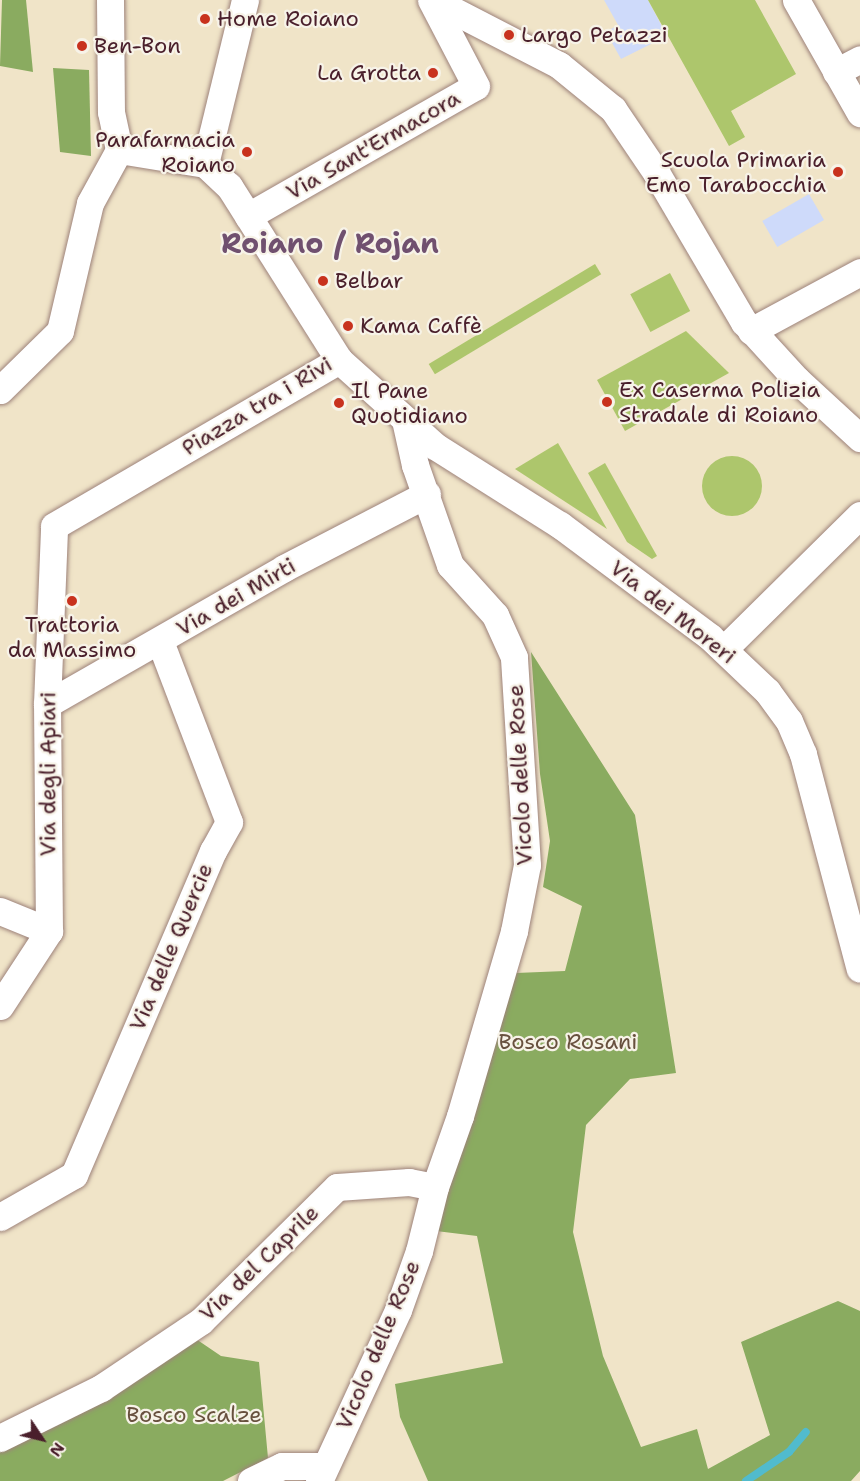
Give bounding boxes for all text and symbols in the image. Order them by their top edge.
place label: Home Roiano [217,6,359,32]
marker: Home Roiano [198,12,212,26]
place label: Largo Petazzi [521,22,668,48]
marker: Largo Petazzi [502,28,516,42]
place label: Ben-Bon [94,33,181,59]
marker: Ben-Bon [75,39,89,53]
place label: La Grotta [317,60,421,86]
marker: La Grotta [426,66,440,80]
street label: Via Sant'Ermacora [281,85,465,205]
place label: Parafarmacia Roiano [95,126,235,178]
marker: Parafarmacia Roiano [240,145,254,159]
place label: Scuola Primaria Emo Tarabocchia [646,146,826,198]
marker: Scuola Primaria Emo Tarabocchia [831,165,845,179]
district label: Roiano / Rojan [221,226,439,260]
place label: Belbar [335,268,403,294]
marker: Belbar [316,274,330,288]
place label: Kama Caffè [360,313,482,339]
marker: Kama Caffè [341,319,355,333]
street label: Piazza tra i Rivi [177,351,337,461]
place label: Ex Caserma Polizia Stradale di Roiano [619,376,820,428]
place label: Il Pane Quotidiano [351,377,468,428]
marker: Ex Caserma Polizia Stradale di Roiano [600,395,614,409]
marker: Il Pane Quotidiano [332,396,346,410]
street label: Via dei Mirti [172,552,300,642]
street label: Via dei Moreri [605,555,741,669]
marker: Trattoria da Massimo [65,594,79,608]
place label: Trattoria da Massimo [8,611,136,662]
street label: Vicolo delle Rose [502,684,538,866]
street label: Via degli Apiari [35,692,61,856]
street label: Via delle Quercie [124,859,218,1035]
park label: Bosco Rosani [498,1029,638,1055]
street label: Via del Caprile [194,1199,324,1327]
street label: Vicolo delle Rose [330,1256,426,1434]
park label: Bosco Scalze [126,1402,262,1428]
north arrow [12,1409,72,1469]
text: N [45,1438,69,1461]

